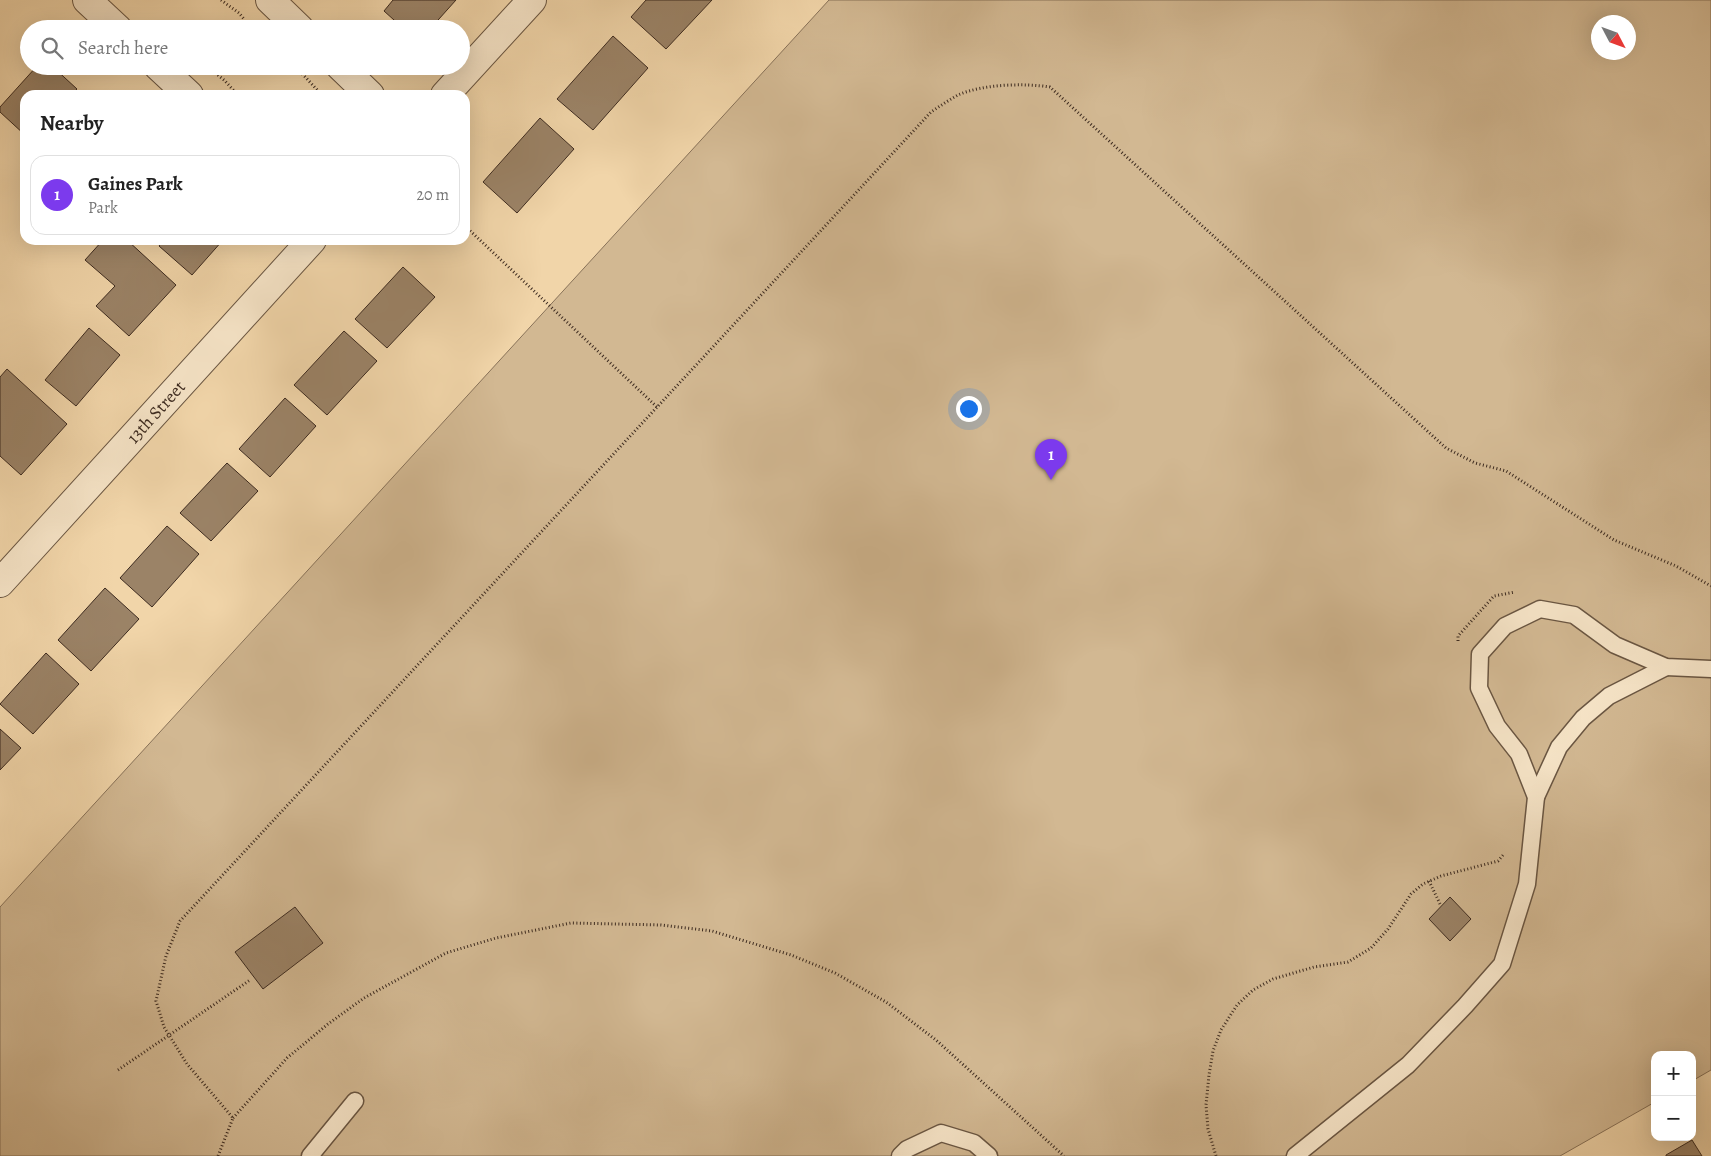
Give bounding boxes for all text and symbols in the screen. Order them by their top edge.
north arrow [1591,15,1636,60]
search box [20,20,470,75]
icon: search [38,34,66,62]
text: Search here [78,35,168,61]
text: Nearby [40,109,103,137]
text: Gaines Park [88,171,183,197]
text: 1 [54,184,60,206]
text: 20 m [416,184,449,206]
text: Park [88,197,118,219]
street label: 13th Street [121,375,191,449]
your location [956,396,982,422]
pin: 1 [1035,439,1067,480]
map controls [1651,1051,1696,1141]
button: + [1651,1051,1696,1096]
button: − [1651,1096,1696,1141]

